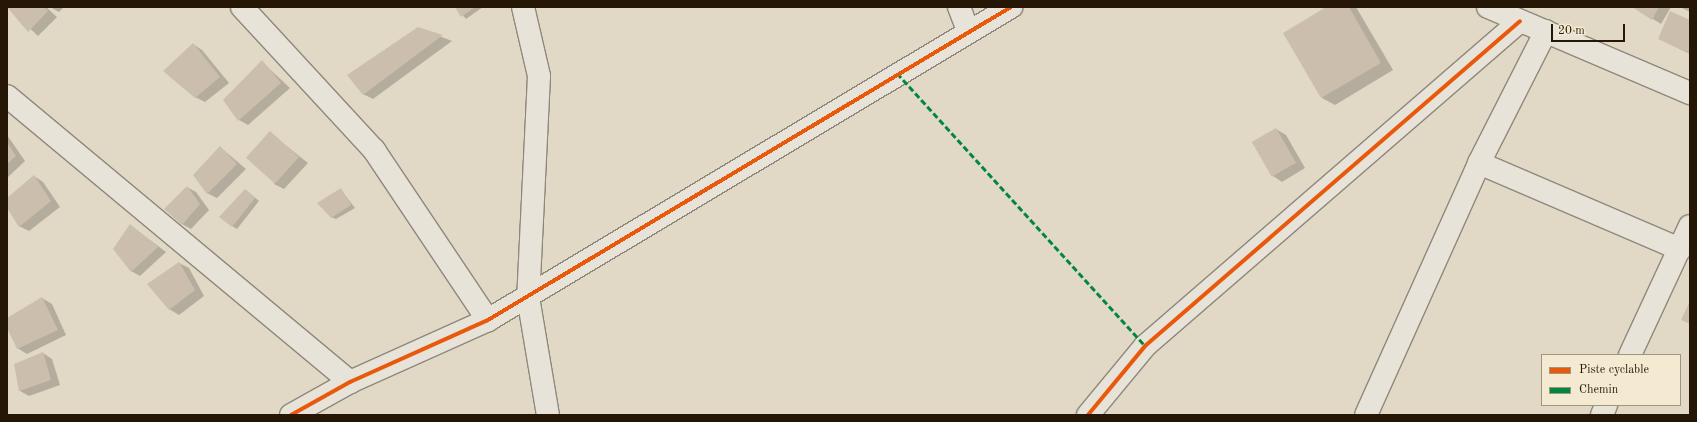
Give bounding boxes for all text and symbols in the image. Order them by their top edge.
scale bar [1553,16,1627,42]
text: 20 m [1558,25,1585,37]
legend [1541,354,1681,406]
text: Piste cyclable [1579,364,1649,376]
text: Chemin [1579,384,1618,396]

